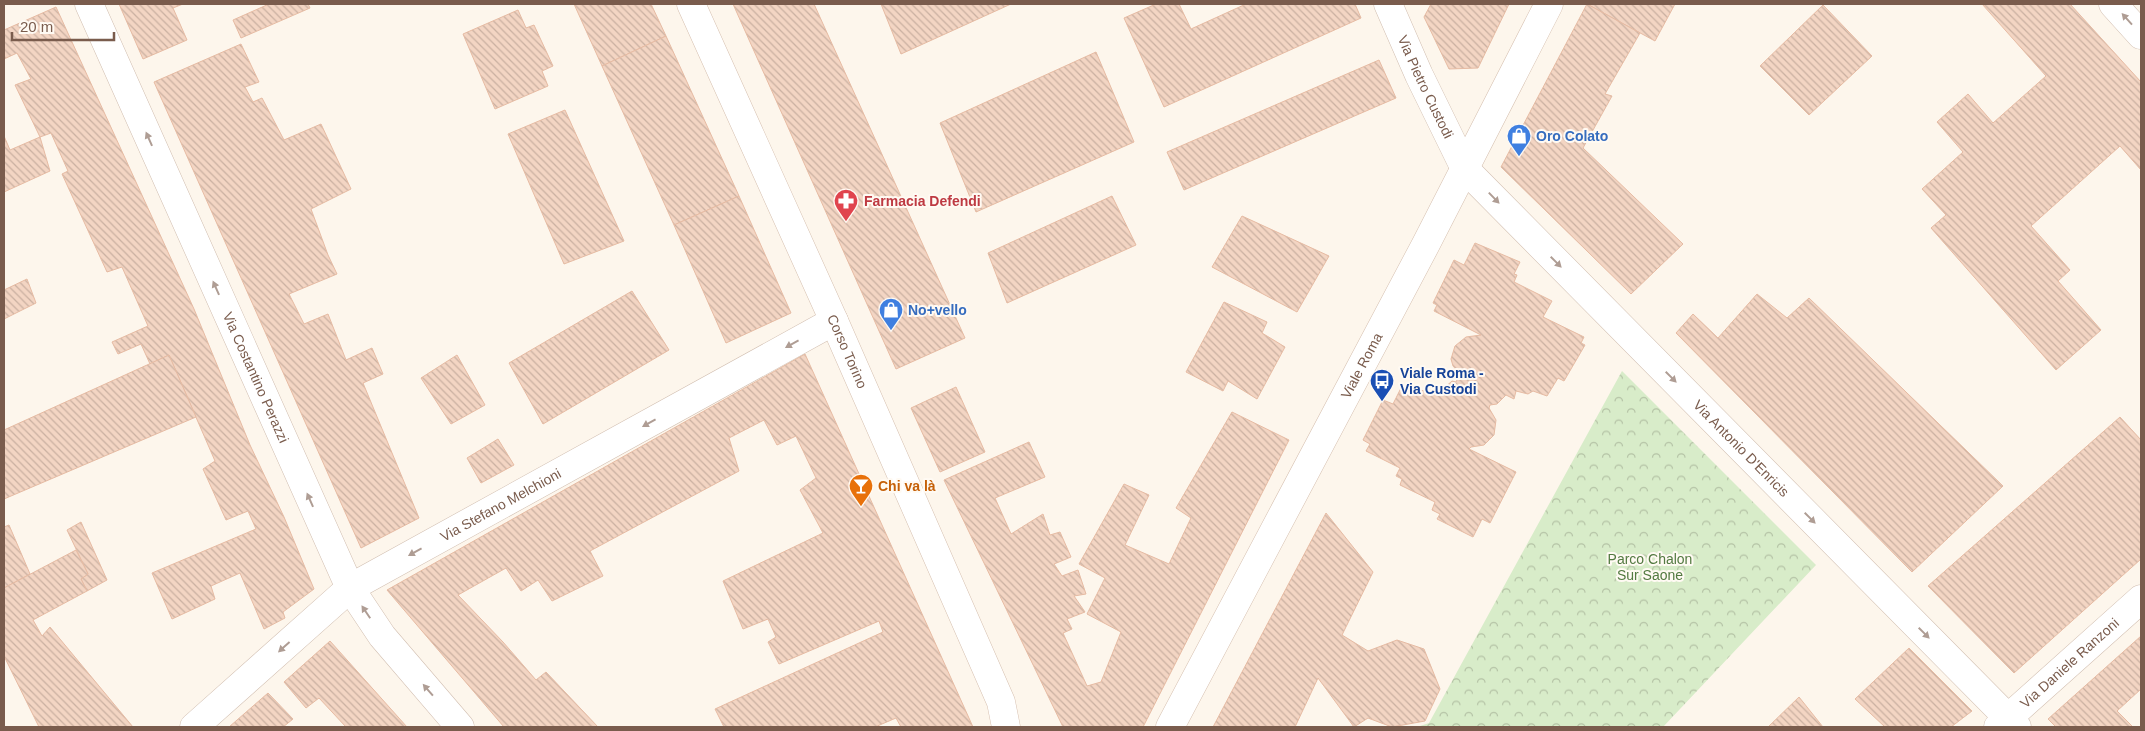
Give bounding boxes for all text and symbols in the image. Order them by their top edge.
scale bar [12,10,115,42]
one-way arrow [2121,14,2133,26]
text: 20 m [20,18,53,35]
street label: Via Pietro Custodi [1395,33,1457,141]
shop icon: Oro Colato [1506,123,1532,157]
place label: Oro Colato [1536,128,1608,144]
one-way arrow [145,132,153,146]
pharmacy icon: Farmacia Defendi [833,188,859,222]
one-way arrow [1487,192,1499,204]
place label: Farmacia Defendi [864,193,981,209]
one-way arrow [1550,256,1562,268]
one-way arrow [211,281,219,295]
shop icon: No+vello [878,297,904,331]
place label: No+vello [908,302,967,318]
street label: Via Costantino Perazzi [220,310,292,445]
street label: Corso Torino [824,312,871,391]
street label: Viale Roma [1338,330,1386,401]
one-way arrow [784,340,799,348]
place label: Viale Roma - Via Custodi [1400,365,1484,397]
bus stop icon: Viale Roma - Via Custodi [1369,368,1395,402]
one-way arrow [1665,371,1677,383]
street label: Via Antonio D'Enricis [1690,397,1793,500]
one-way arrow [643,418,656,427]
street label: Via Stefano Melchioni [438,465,564,545]
bar icon: Chi va là [848,473,874,507]
place label: Chi va là [878,478,936,494]
one-way arrow [306,493,314,507]
one-way arrow [1804,511,1816,523]
one-way arrow [408,548,423,556]
park label: Parco Chalon Sur Saone [1608,551,1692,583]
one-way arrow [361,605,371,619]
street label: Via Daniele Ranzoni [2017,615,2122,711]
one-way arrow [1918,627,1930,639]
one-way arrow [278,641,291,652]
one-way arrow [422,685,434,697]

